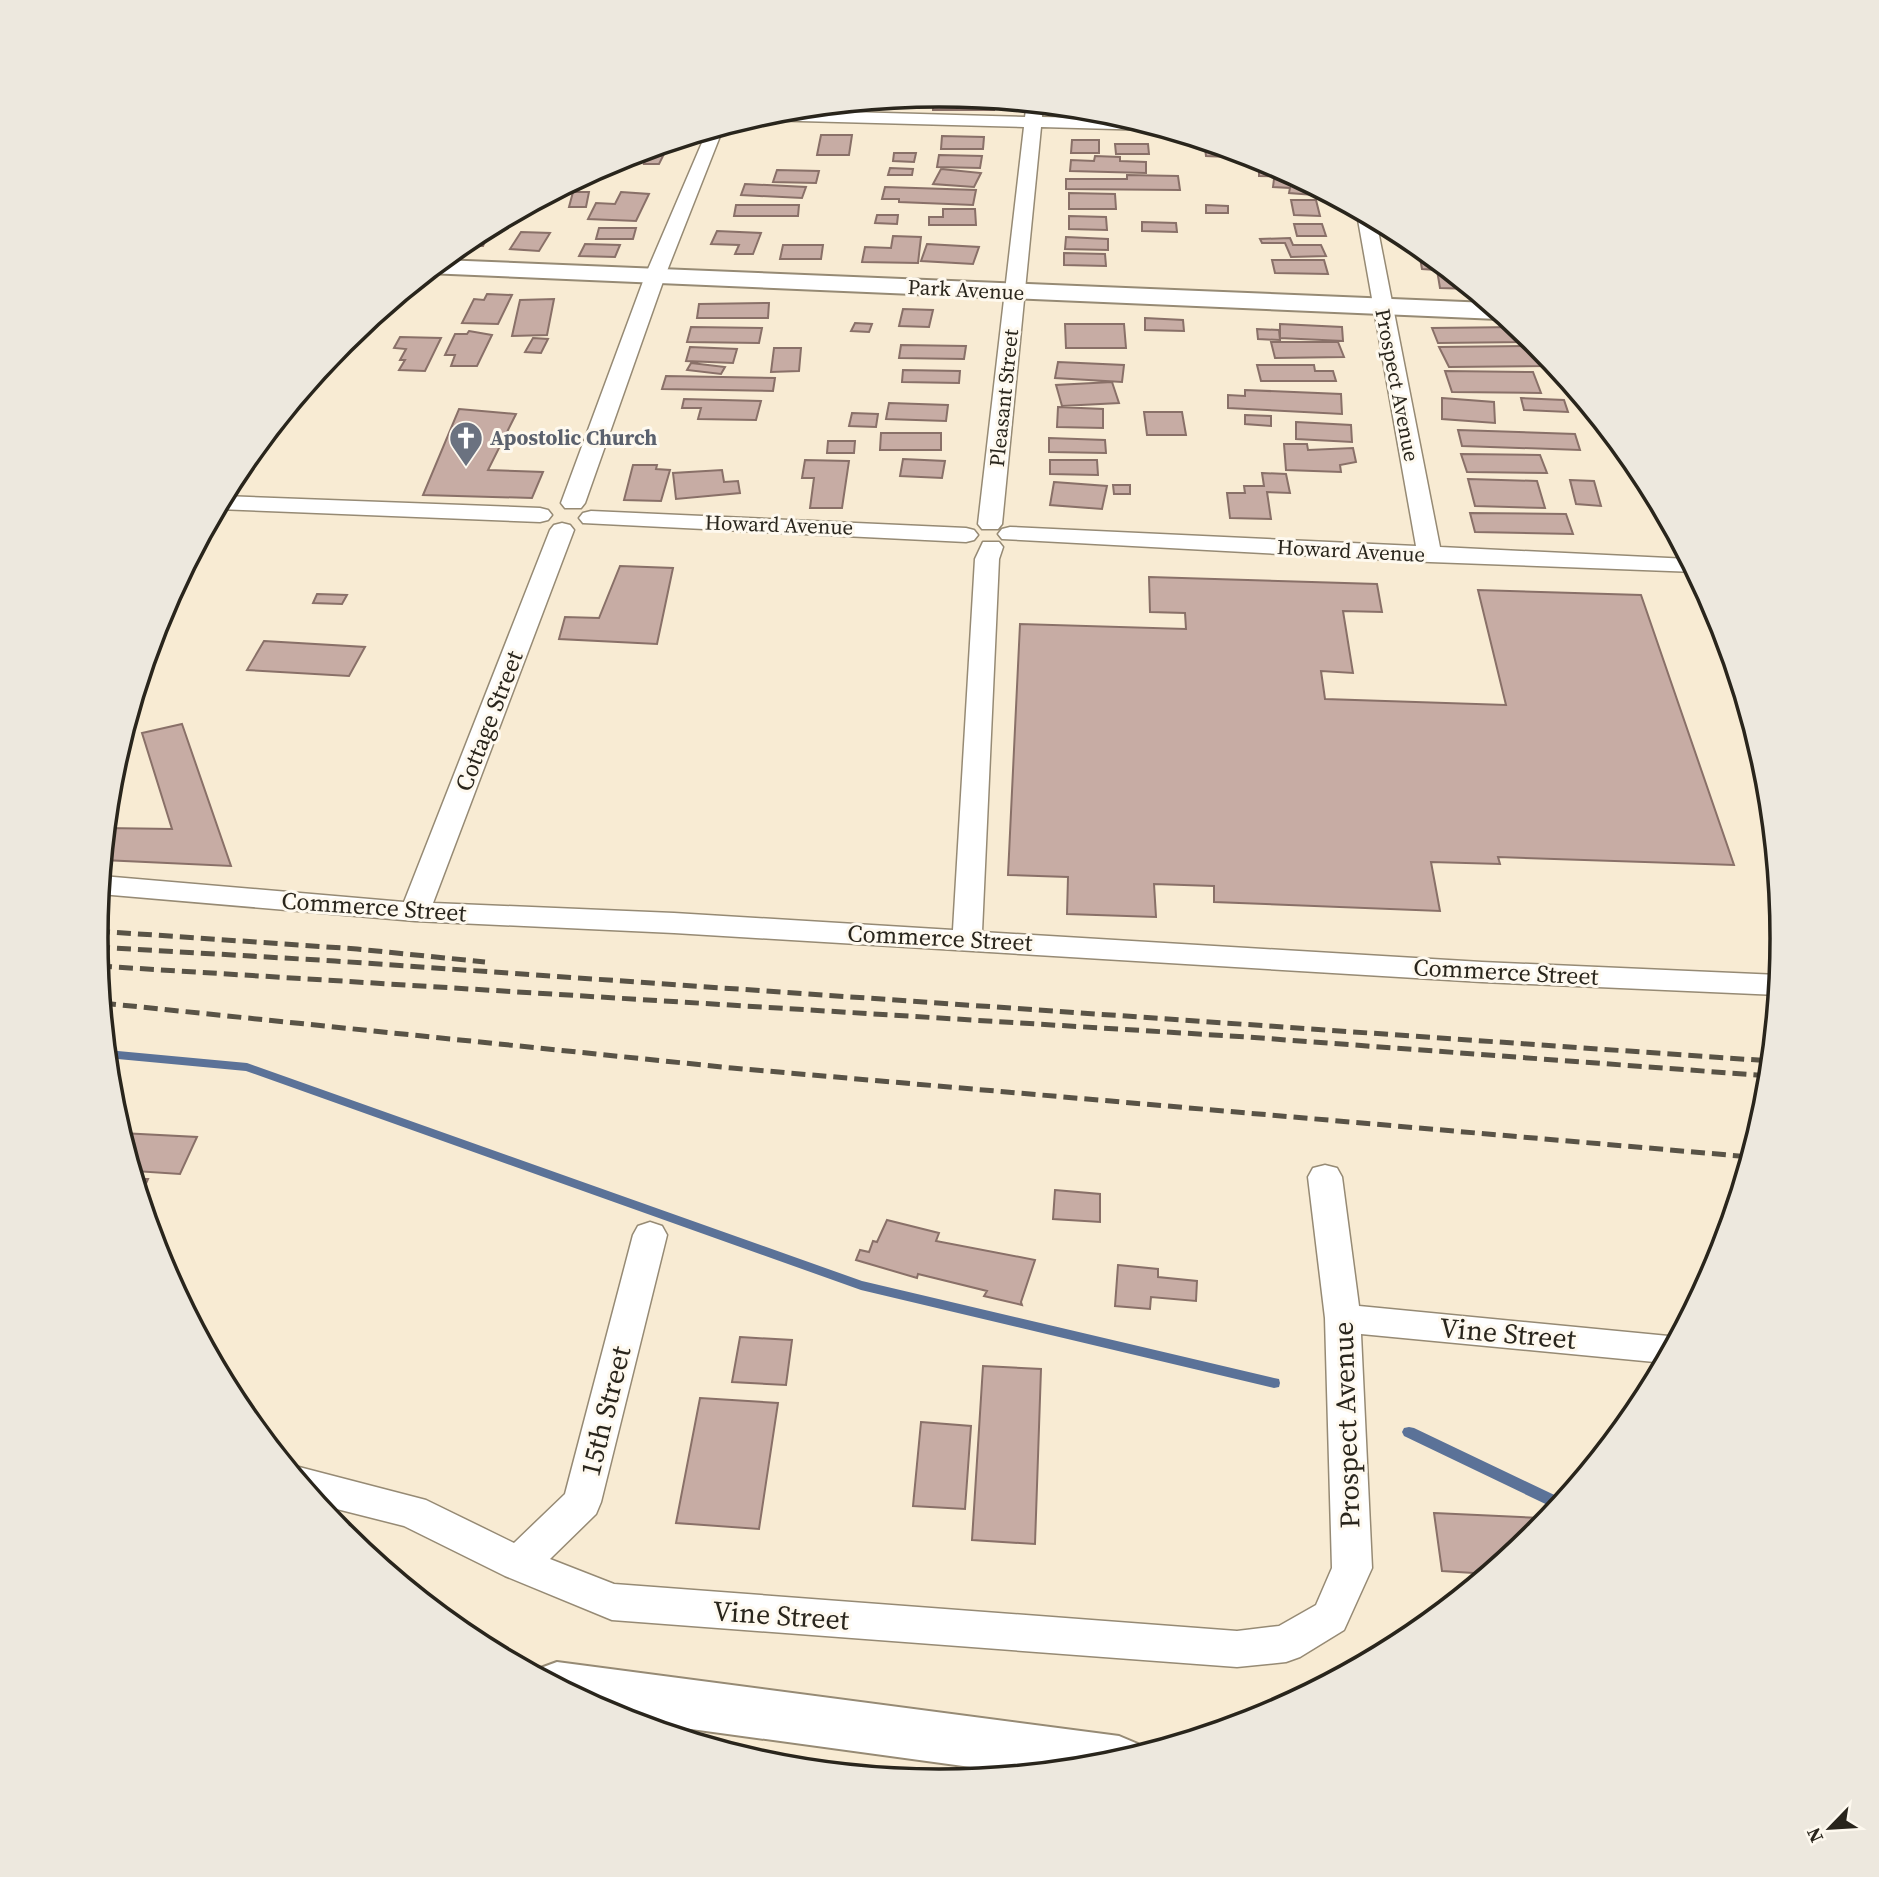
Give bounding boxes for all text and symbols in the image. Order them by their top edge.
street label: Park Avenue [907,272,1025,307]
street label: Prospect Avenue [1368,306,1427,464]
street label: Pleasant Street [982,328,1025,468]
church icon: Apostolic Church [447,419,485,468]
place label: Apostolic Church [490,423,657,452]
street label: Howard Avenue [704,507,854,542]
street label: Howard Avenue [1276,532,1426,569]
street label: Cottage Street [447,646,531,796]
street label: Commerce Street [280,884,468,929]
street label: Commerce Street [847,916,1034,959]
street label: Commerce Street [1413,950,1600,993]
street label: Vine Street [1438,1308,1579,1358]
street label: Prospect Avenue [1323,1321,1369,1529]
street label: 15th Street [570,1341,640,1480]
street label: Vine Street [712,1591,851,1639]
north arrow [1795,1793,1865,1863]
text: N [1800,1823,1829,1847]

